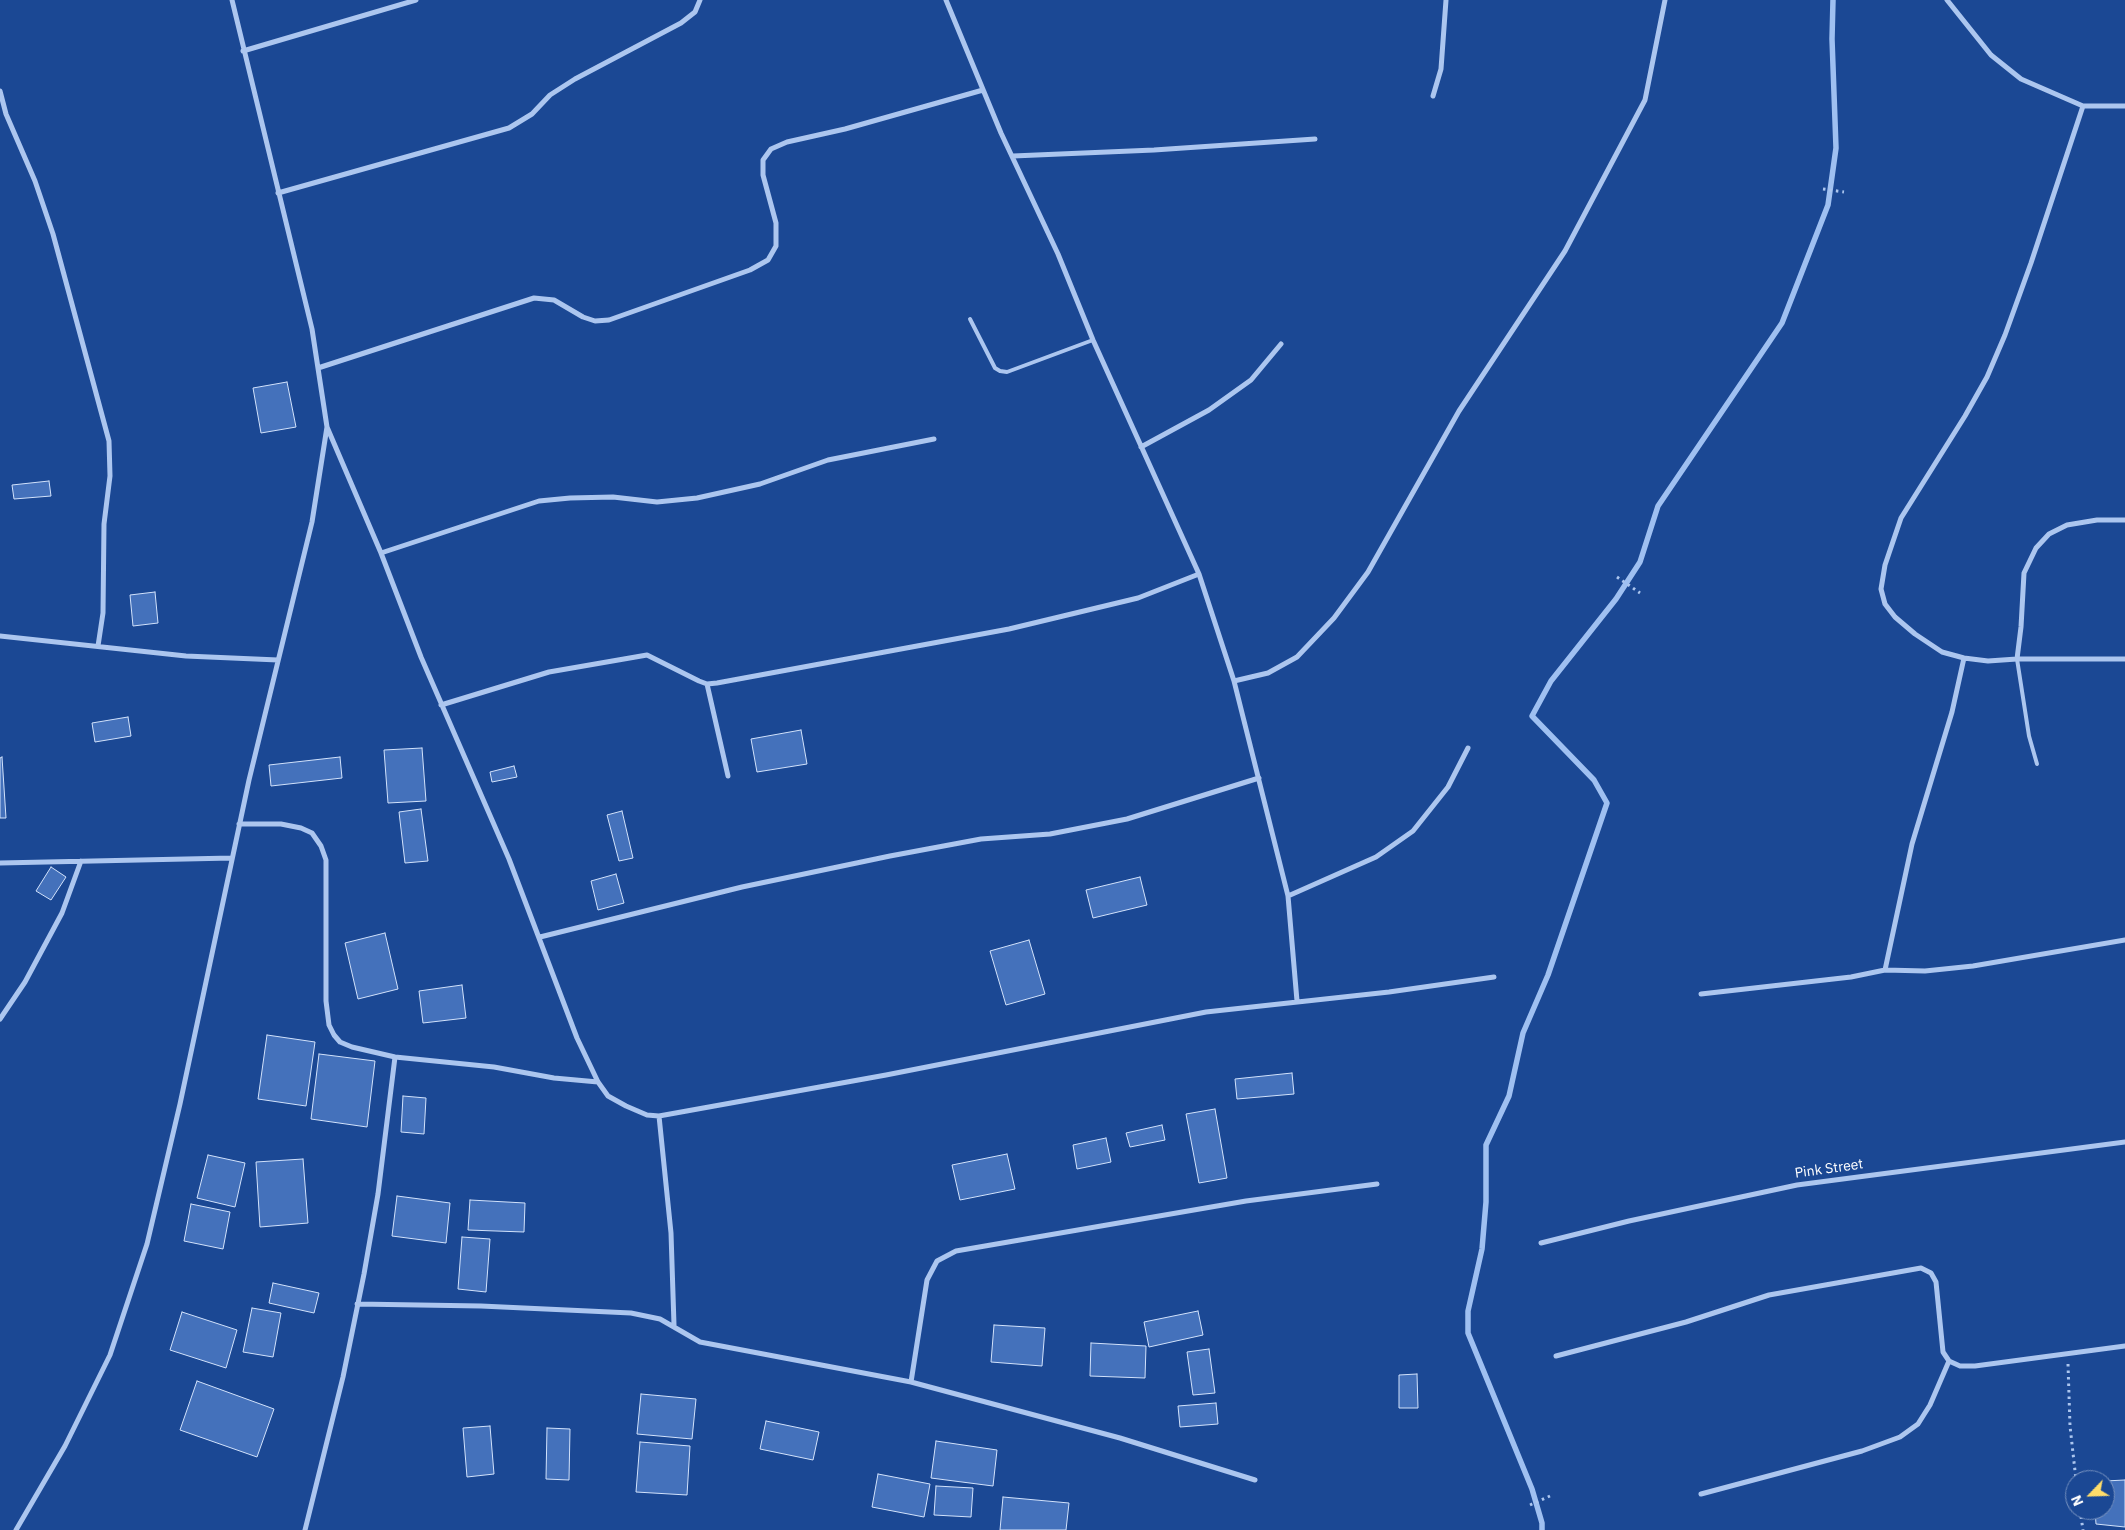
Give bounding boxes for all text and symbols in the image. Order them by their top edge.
street label: Pink Street [1794,1156,1864,1182]
north arrow [2065,1470,2115,1520]
text: N [2067,1492,2087,1509]

